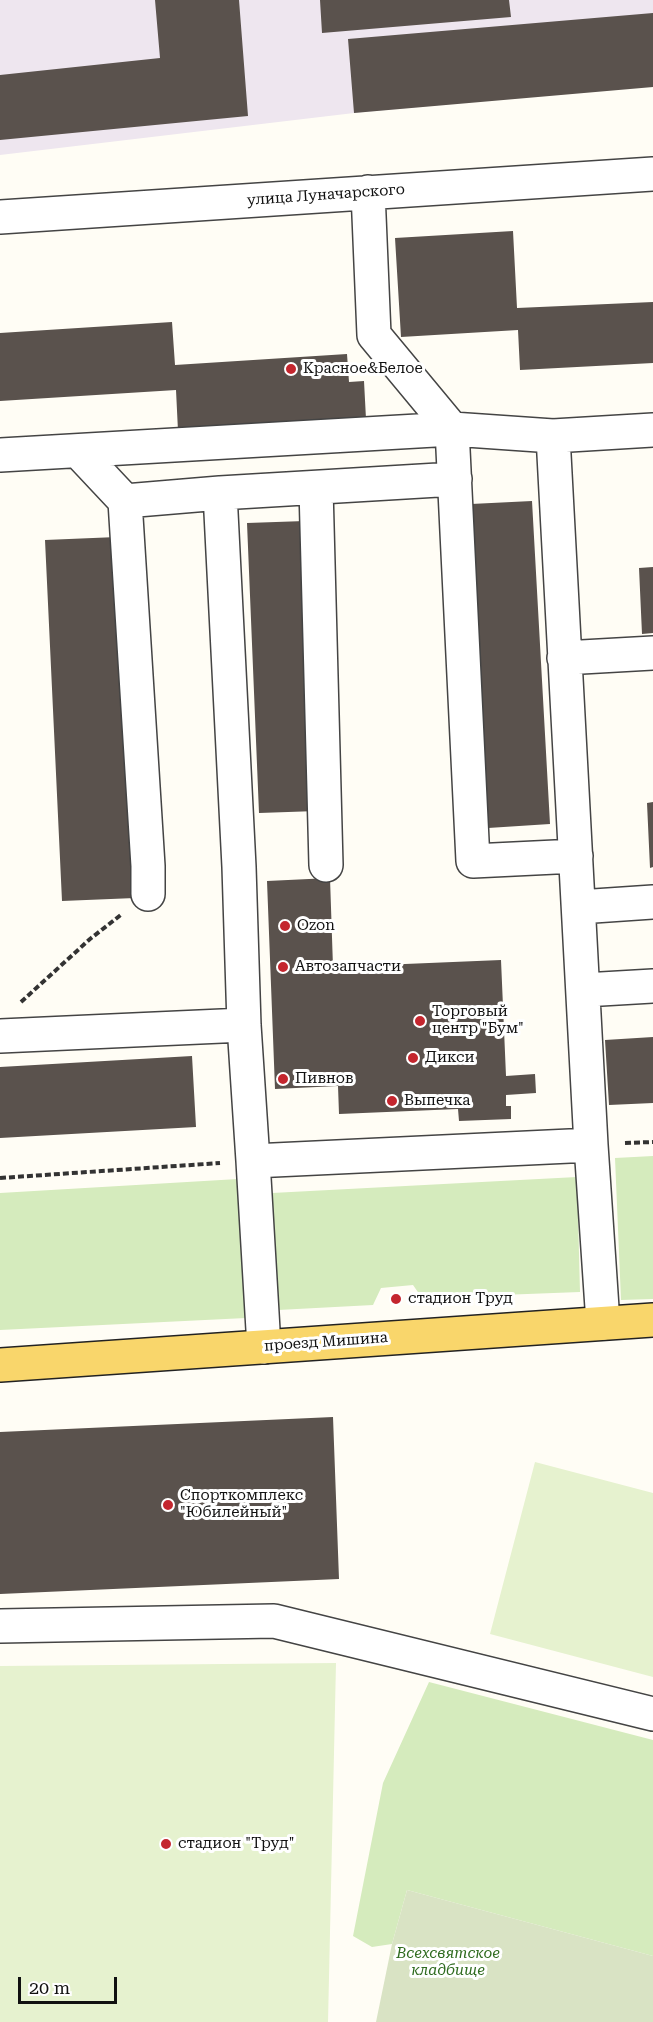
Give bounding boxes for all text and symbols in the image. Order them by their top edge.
street label: улица Луначарского [246,181,406,209]
place label: Красное&Белое [303,360,423,378]
marker: Красное&Белое [284,362,298,376]
place label: Ozon [297,917,335,935]
marker: Ozon [278,919,292,933]
place label: Автозапчасти [295,958,401,976]
marker: Автозапчасти [276,960,290,974]
place label: Торговый центр "Бум" [432,1003,524,1038]
marker: Торговый центр "Бум" [413,1014,427,1028]
place label: Дикси [425,1049,475,1067]
marker: Дикси [406,1051,420,1065]
place label: Пивнов [295,1070,354,1088]
marker: Пивнов [276,1072,290,1086]
place label: Выпечка [404,1092,470,1110]
marker: Выпечка [385,1094,399,1108]
place label: стадион Труд [408,1290,513,1308]
marker: стадион Труд [389,1292,403,1306]
street label: проезд Мишина [264,1329,388,1355]
place label: Спорткомплекс "Юбилейный" [180,1487,303,1522]
marker: Спорткомплекс "Юбилейный" [161,1498,175,1512]
place label: стадион "Труд" [178,1835,294,1853]
marker: стадион "Труд" [159,1837,173,1851]
park label: Всехсвятское кладбище [396,1945,500,1980]
scale bar [21,1965,120,2003]
text: 20 m [29,1977,70,1998]

